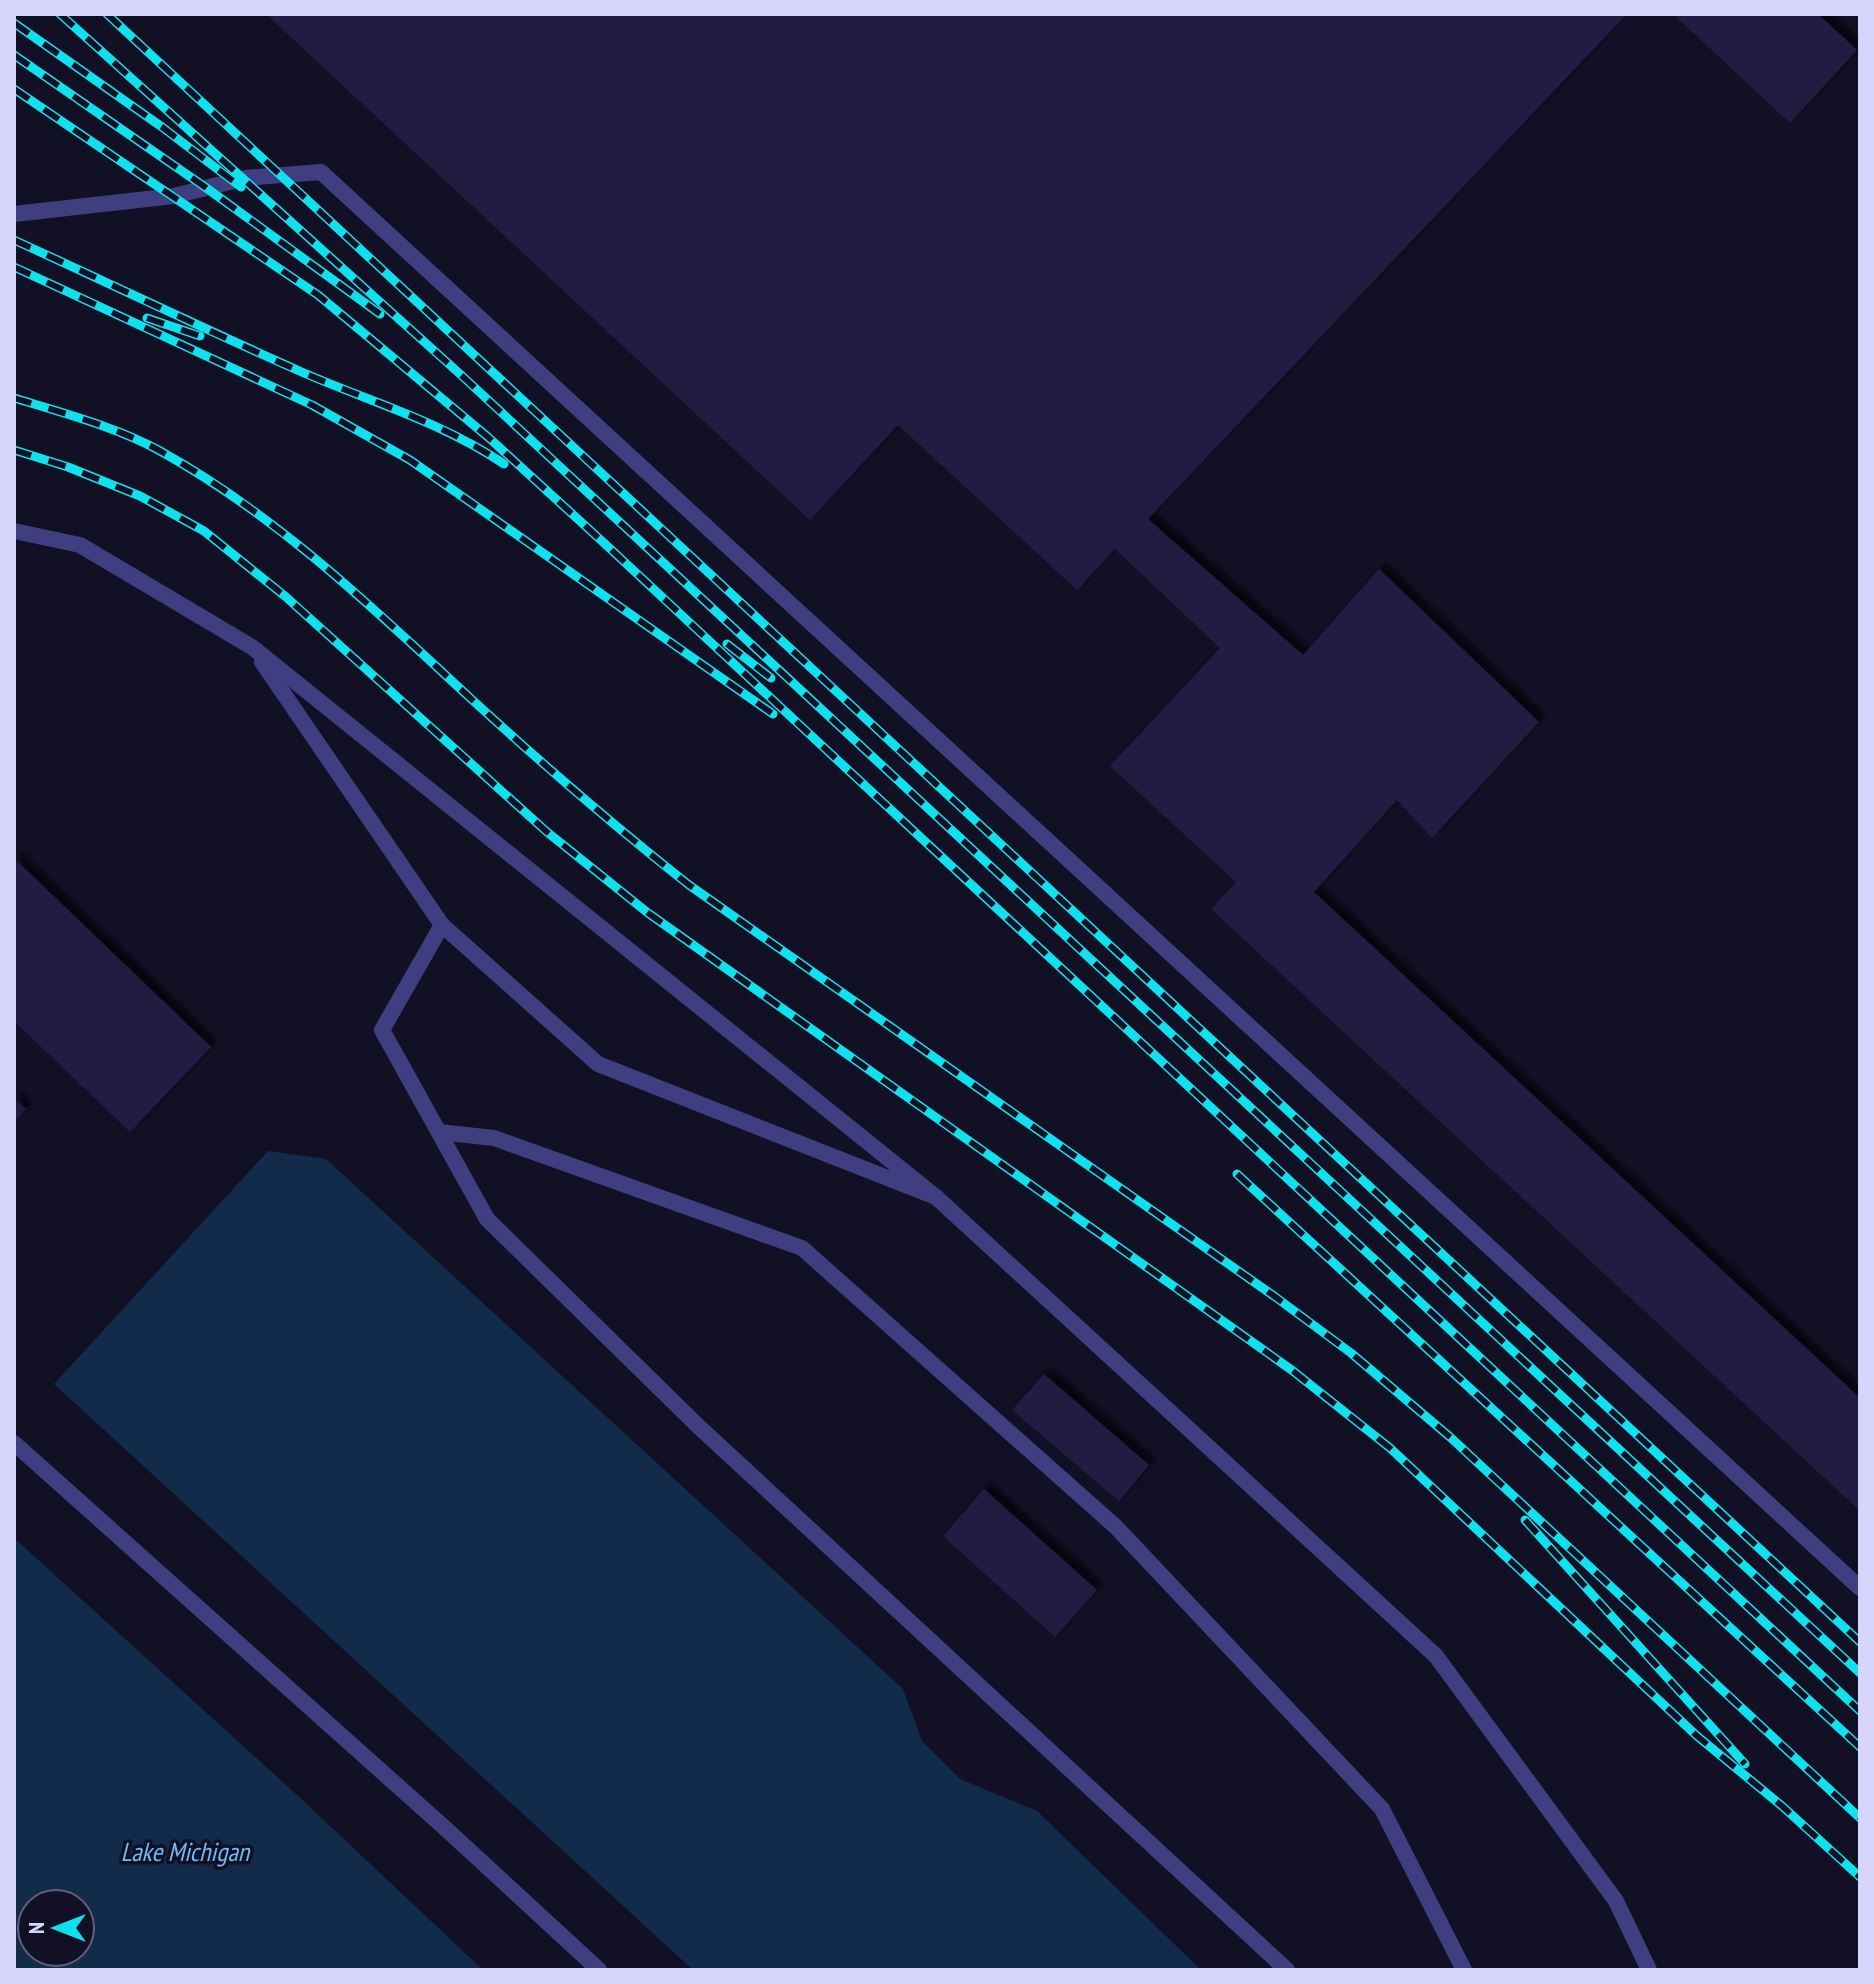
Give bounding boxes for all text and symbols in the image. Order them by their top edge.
water label: Lake Michigan [121,1835,251,1868]
north arrow [16,1888,96,1968]
text: N [22,1922,50,1934]

